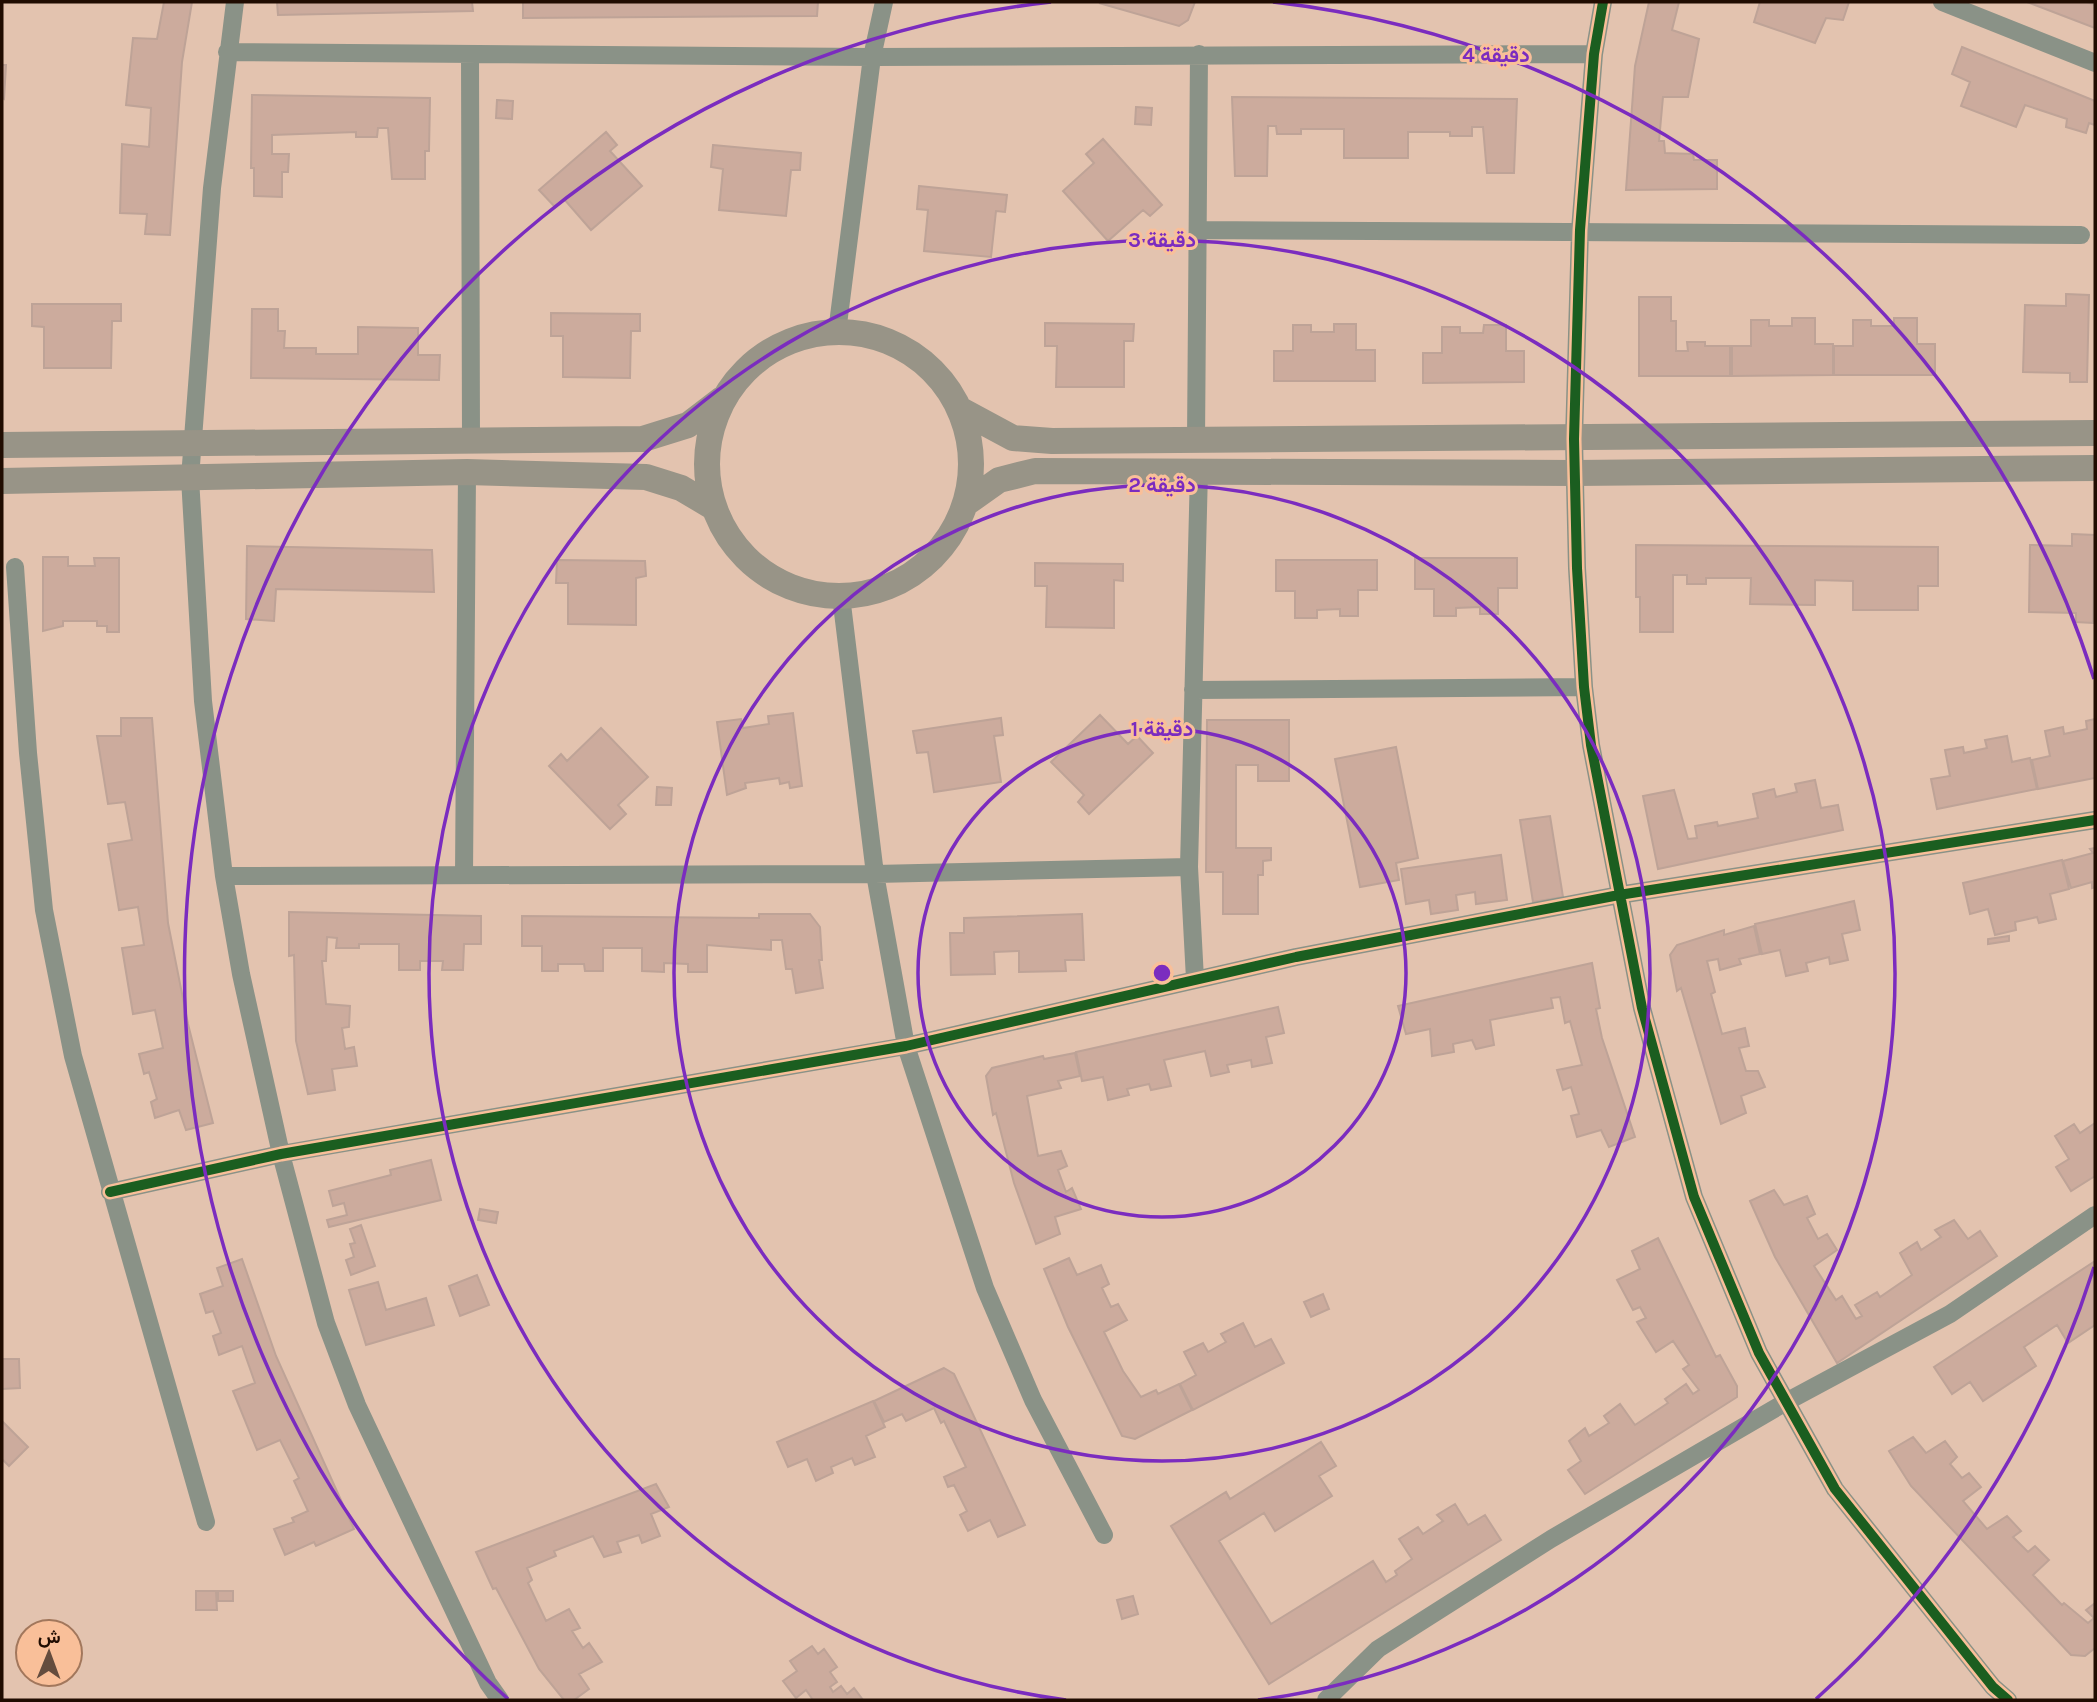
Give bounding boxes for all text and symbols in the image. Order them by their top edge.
text: 4 دقيقة [1462,43,1530,67]
text: 3 دقيقة [1128,228,1196,252]
text: 2 دقيقة [1128,473,1196,497]
text: 1 دقيقة [1131,717,1193,741]
centre of rings [1150,961,1174,985]
north arrow [14,1618,84,1688]
text: ش [38,1626,61,1648]

